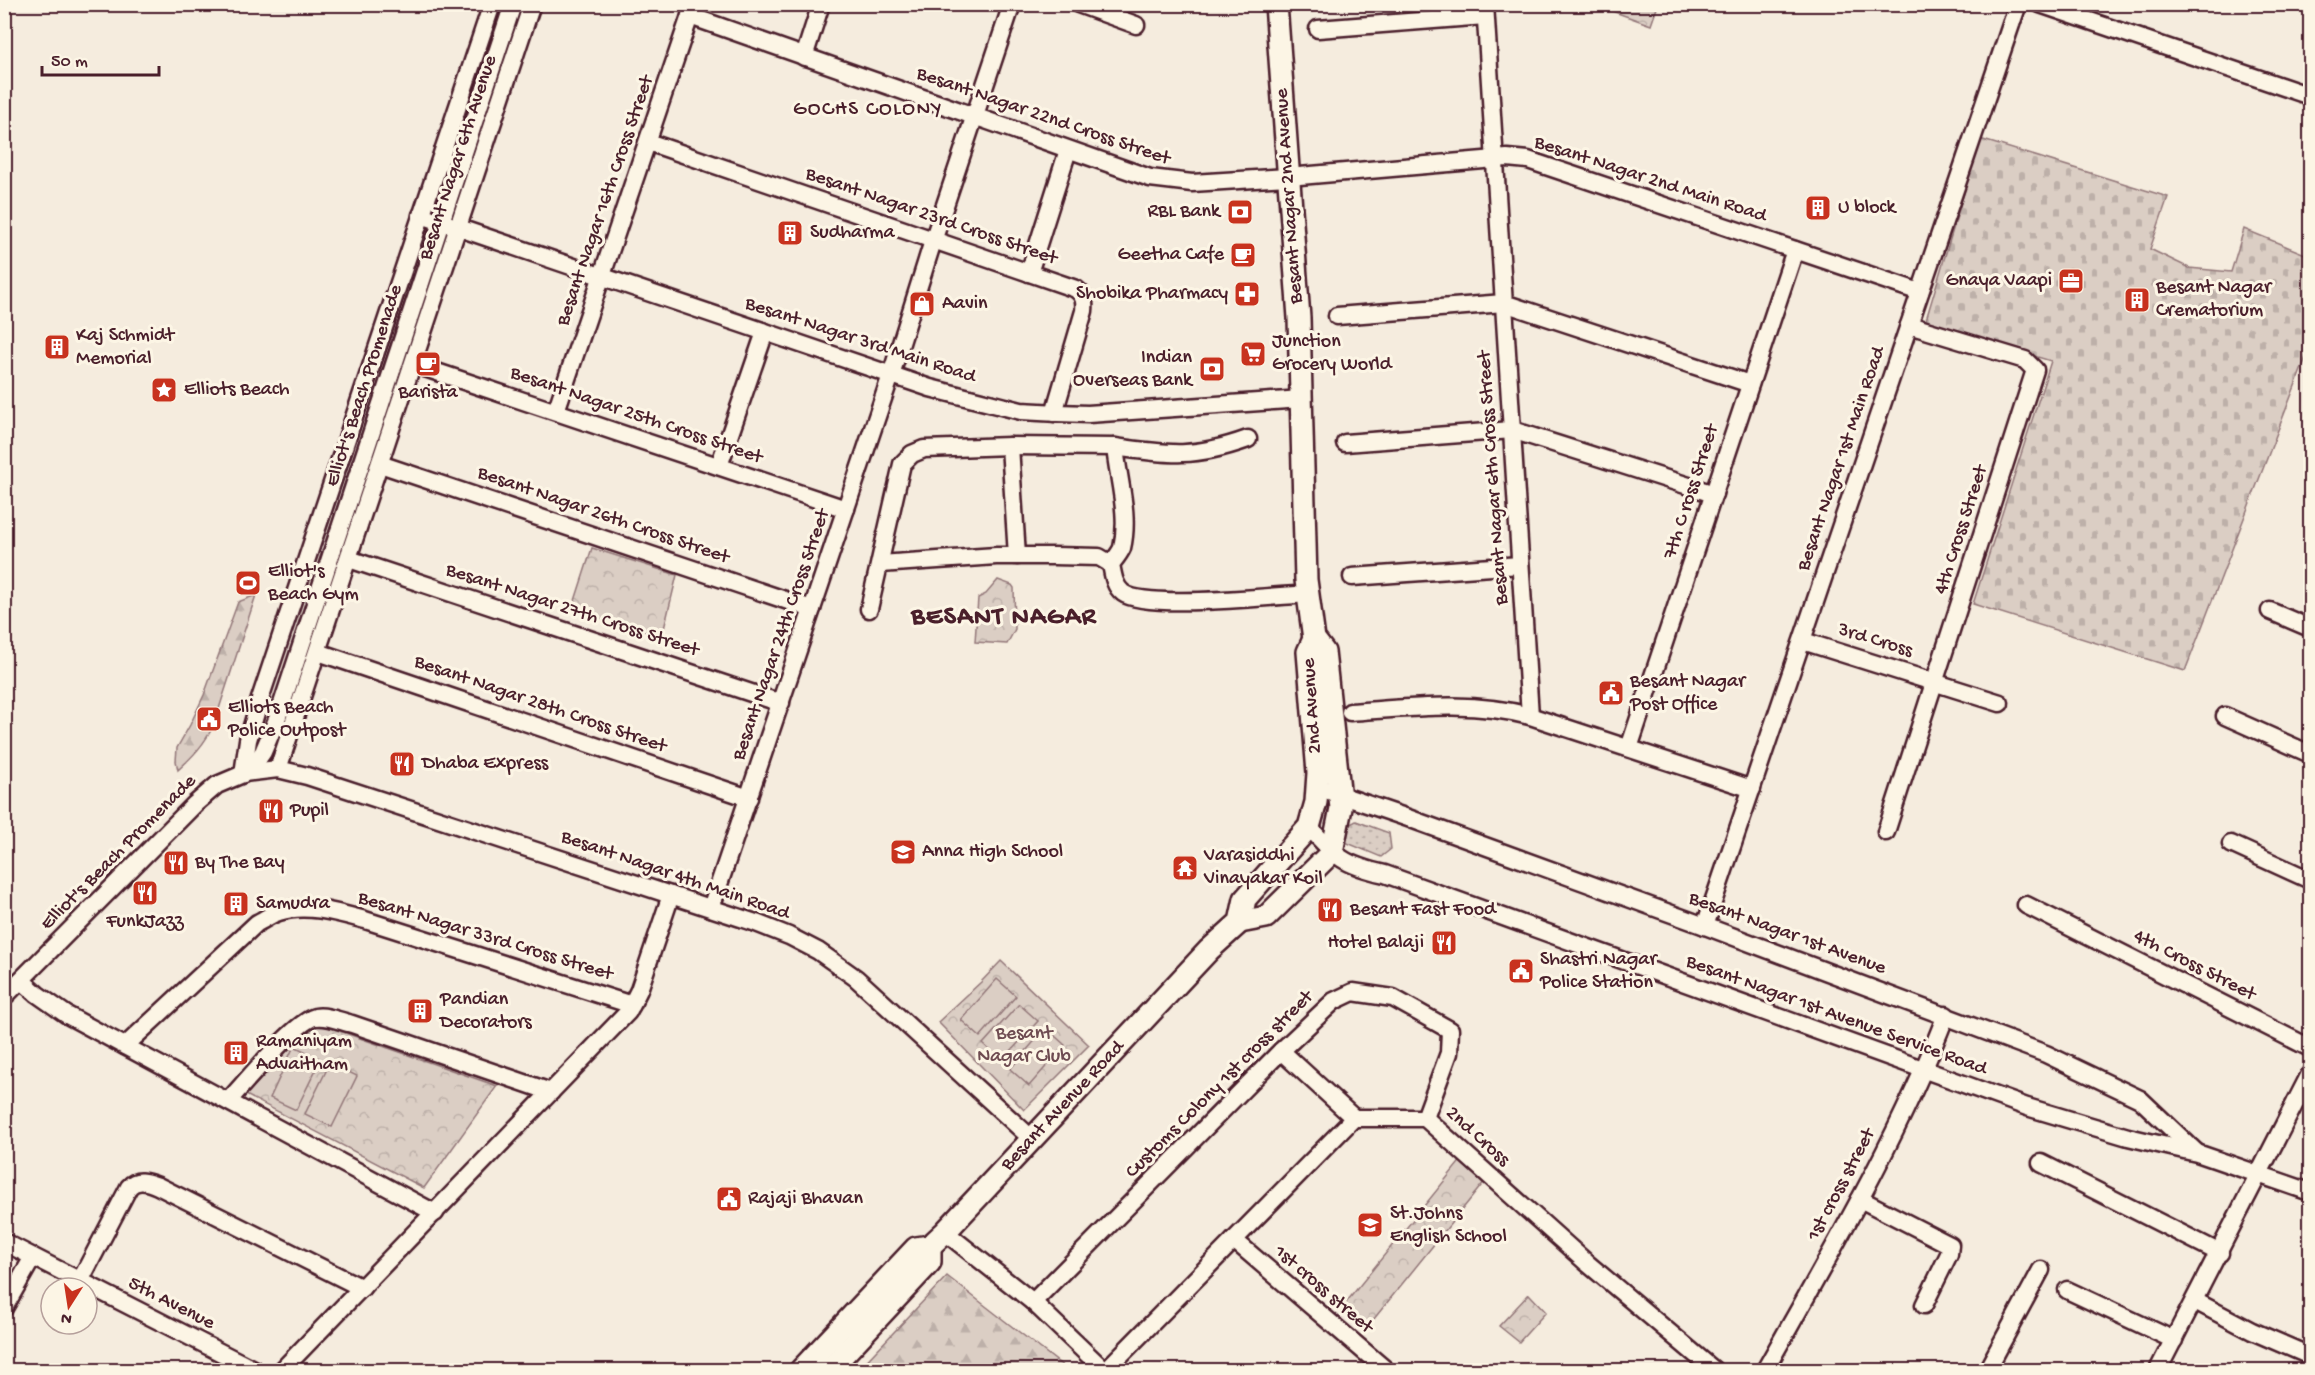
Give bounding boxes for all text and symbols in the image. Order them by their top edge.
scale bar [42,39,159,77]
text: 50 m [51,52,88,73]
street label: Besant Nagar 6th Avenue [415,52,503,264]
street label: Besant Nagar 22nd Cross Street [912,62,1174,172]
street label: Besant Nagar 16th Cross Street [552,71,660,330]
street label: Besant Nagar 2nd Avenue [1271,87,1309,305]
district label: GOCHS COLONY [793,98,943,123]
street label: Besant Nagar 2nd Main Road [1530,131,1771,229]
street label: Besant Nagar 23rd Cross Street [801,163,1062,272]
building icon: U block [1803,193,1833,223]
bank icon: RBL Bank [1225,197,1255,227]
place label: U block [1838,197,1897,220]
place label: RBL Bank [1147,201,1222,224]
building icon: Sudharma [775,218,805,248]
place label: Sudharma [810,222,896,245]
cafe icon: Geetha Cafe [1228,240,1258,270]
place label: Geetha Cafe [1118,244,1225,267]
office icon: Gnaya Vaapi [2056,266,2086,296]
place label: Gnaya Vaapi [1946,270,2052,293]
place label: Besant Nagar Crematorium [2155,277,2273,323]
pharmacy icon: Shobika Pharmacy [1232,279,1262,309]
street label: Elliot's Beach Promenade [321,282,409,490]
place label: Shobika Pharmacy [1076,283,1228,306]
building icon: Besant Nagar Crematorium [2122,285,2152,315]
shop icon: Aavin [907,289,937,319]
street label: Besant Nagar 3rd Main Road [741,293,980,390]
place label: Aavin [942,293,988,316]
place label: Kaj Schmidt Memorial [76,325,176,371]
place label: Junction Grocery World [1272,331,1394,377]
building icon: Kaj Schmidt Memorial [42,332,72,362]
supermarket icon: Junction Grocery World [1238,339,1268,369]
street label: Besant Nagar 1st Main Road [1792,342,1892,575]
place label: Indian Overseas Bank [1073,347,1194,393]
street label: Besant Nagar 6th Cross Street [1474,348,1514,607]
cafe icon: Barista [413,349,443,379]
bank icon: Indian Overseas Bank [1197,354,1227,384]
street label: Besant Nagar 25th Cross Street [506,362,767,471]
place icon: Elliots Beach [149,375,179,405]
place label: Elliots Beach [184,379,290,402]
place label: Barista [397,382,459,405]
street label: 7th C ross Street [1659,420,1725,563]
street label: 4th Cross Street [1930,461,1994,597]
street label: Besant Nagar 26th Cross Street [473,462,734,571]
street label: Besant Nagar 24th Cross Street [728,505,836,764]
street label: Besant Nagar 27th Cross Street [442,559,703,663]
place label: Elliot's Beach Gym [267,561,359,607]
sports icon: Elliot's Beach Gym [233,568,263,598]
district label: BESANT NAGAR [910,603,1097,634]
street label: 3rd Cross [1834,618,1916,663]
street label: Besant Nagar 28th Cross Street [410,651,671,760]
street label: 2nd Avenue [1298,657,1328,755]
place label: Besant Nagar Post Office [1629,671,1747,717]
public building icon: Besant Nagar Post Office [1596,678,1626,708]
place label: Elliots Beach Police Outpost [227,697,347,743]
public building icon: Elliots Beach Police Outpost [194,704,224,734]
restaurant icon: Dhaba Express [387,749,417,779]
place label: Dhaba Express [420,753,549,776]
street label: Elliot's Beach Promenade [36,770,202,936]
restaurant icon: Pupil [256,796,286,826]
place label: Pupil [289,800,329,823]
street label: Besant Nagar 4th Main Road [557,826,794,927]
school or university icon: Anna High School [888,837,918,867]
place label: Anna High School [922,841,1063,864]
place label: Varasiddhi Vinayakar Koil [1203,845,1323,891]
restaurant icon: By The Bay [161,848,191,878]
place label: By The Bay [194,852,285,875]
temple icon: Varasiddhi Vinayakar Koil [1170,853,1200,883]
restaurant icon: FunkJazz [130,878,160,908]
street label: Besant Nagar 33rd Cross Street [354,887,617,987]
street label: Besant Nagar 1st Avenue [1684,887,1889,981]
building icon: Samudra [221,889,251,919]
place label: Samudra [256,893,331,916]
restaurant icon: Besant Fast Food [1315,895,1345,925]
place label: Besant Fast Food [1349,899,1498,922]
place label: FunkJazz [105,911,185,934]
street label: 4th Cross Street [2129,925,2261,1008]
restaurant icon: Hotel Balaji [1429,928,1459,958]
place label: Hotel Balaji [1328,932,1424,955]
place label: Shastri Nagar Police Station [1539,949,1658,995]
street label: Besant Nagar 1st Avenue Service Road [1681,950,1992,1082]
public building icon: Shastri Nagar Police Station [1506,956,1536,986]
street label: Customs Colony 1st cross street [1121,985,1320,1184]
place label: Pandian Decorators [438,989,532,1035]
building icon: Pandian Decorators [405,996,435,1026]
park label: Besant Nagar Club [977,1023,1071,1069]
place label: Ramaniyam Advaitham [256,1031,352,1077]
street label: Besant Avenue Road [996,1034,1131,1177]
building icon: Ramaniyam Advaitham [221,1038,251,1068]
street label: 2nd Cross [1440,1102,1514,1172]
street label: 1st cross street [1802,1123,1882,1246]
public building icon: Rajaji Bhavan [714,1184,744,1214]
place label: Rajaji Bhavan [748,1188,863,1211]
place label: St.Johns English School [1390,1203,1507,1249]
school or university icon: St.Johns English School [1355,1210,1385,1240]
street label: 1st cross street [1268,1240,1379,1340]
street label: 5th Avenue [124,1272,219,1336]
north arrow [39,1276,99,1336]
text: N [59,1307,74,1328]

